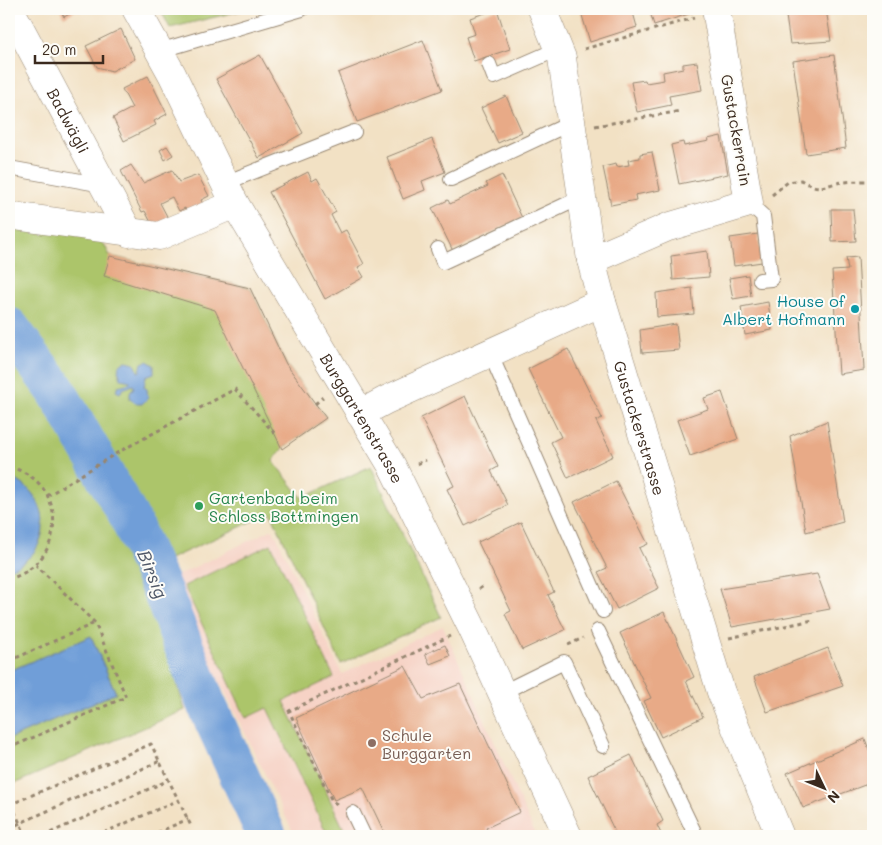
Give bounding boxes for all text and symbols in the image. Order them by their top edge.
scale bar [35,32,102,64]
text: 20 m [42,39,76,59]
street label: Gustackerrain [717,73,757,187]
street label: Badwägli [43,84,95,156]
place label: House of Albert Hofmann [722,290,846,329]
marker: House of Albert Hofmann [849,303,861,315]
street label: Burggartenstrasse [316,349,409,486]
street label: Gustackerstrasse [610,358,671,498]
place label: Gartenbad beim Schloss Bottmingen [209,487,359,526]
marker: Gartenbad beim Schloss Bottmingen [193,500,205,512]
water label: Birsig [132,546,174,602]
place label: Schule Burggarten [382,724,471,763]
marker: Schule Burggarten [366,737,378,749]
north arrow [800,762,850,812]
text: N [823,787,844,808]

